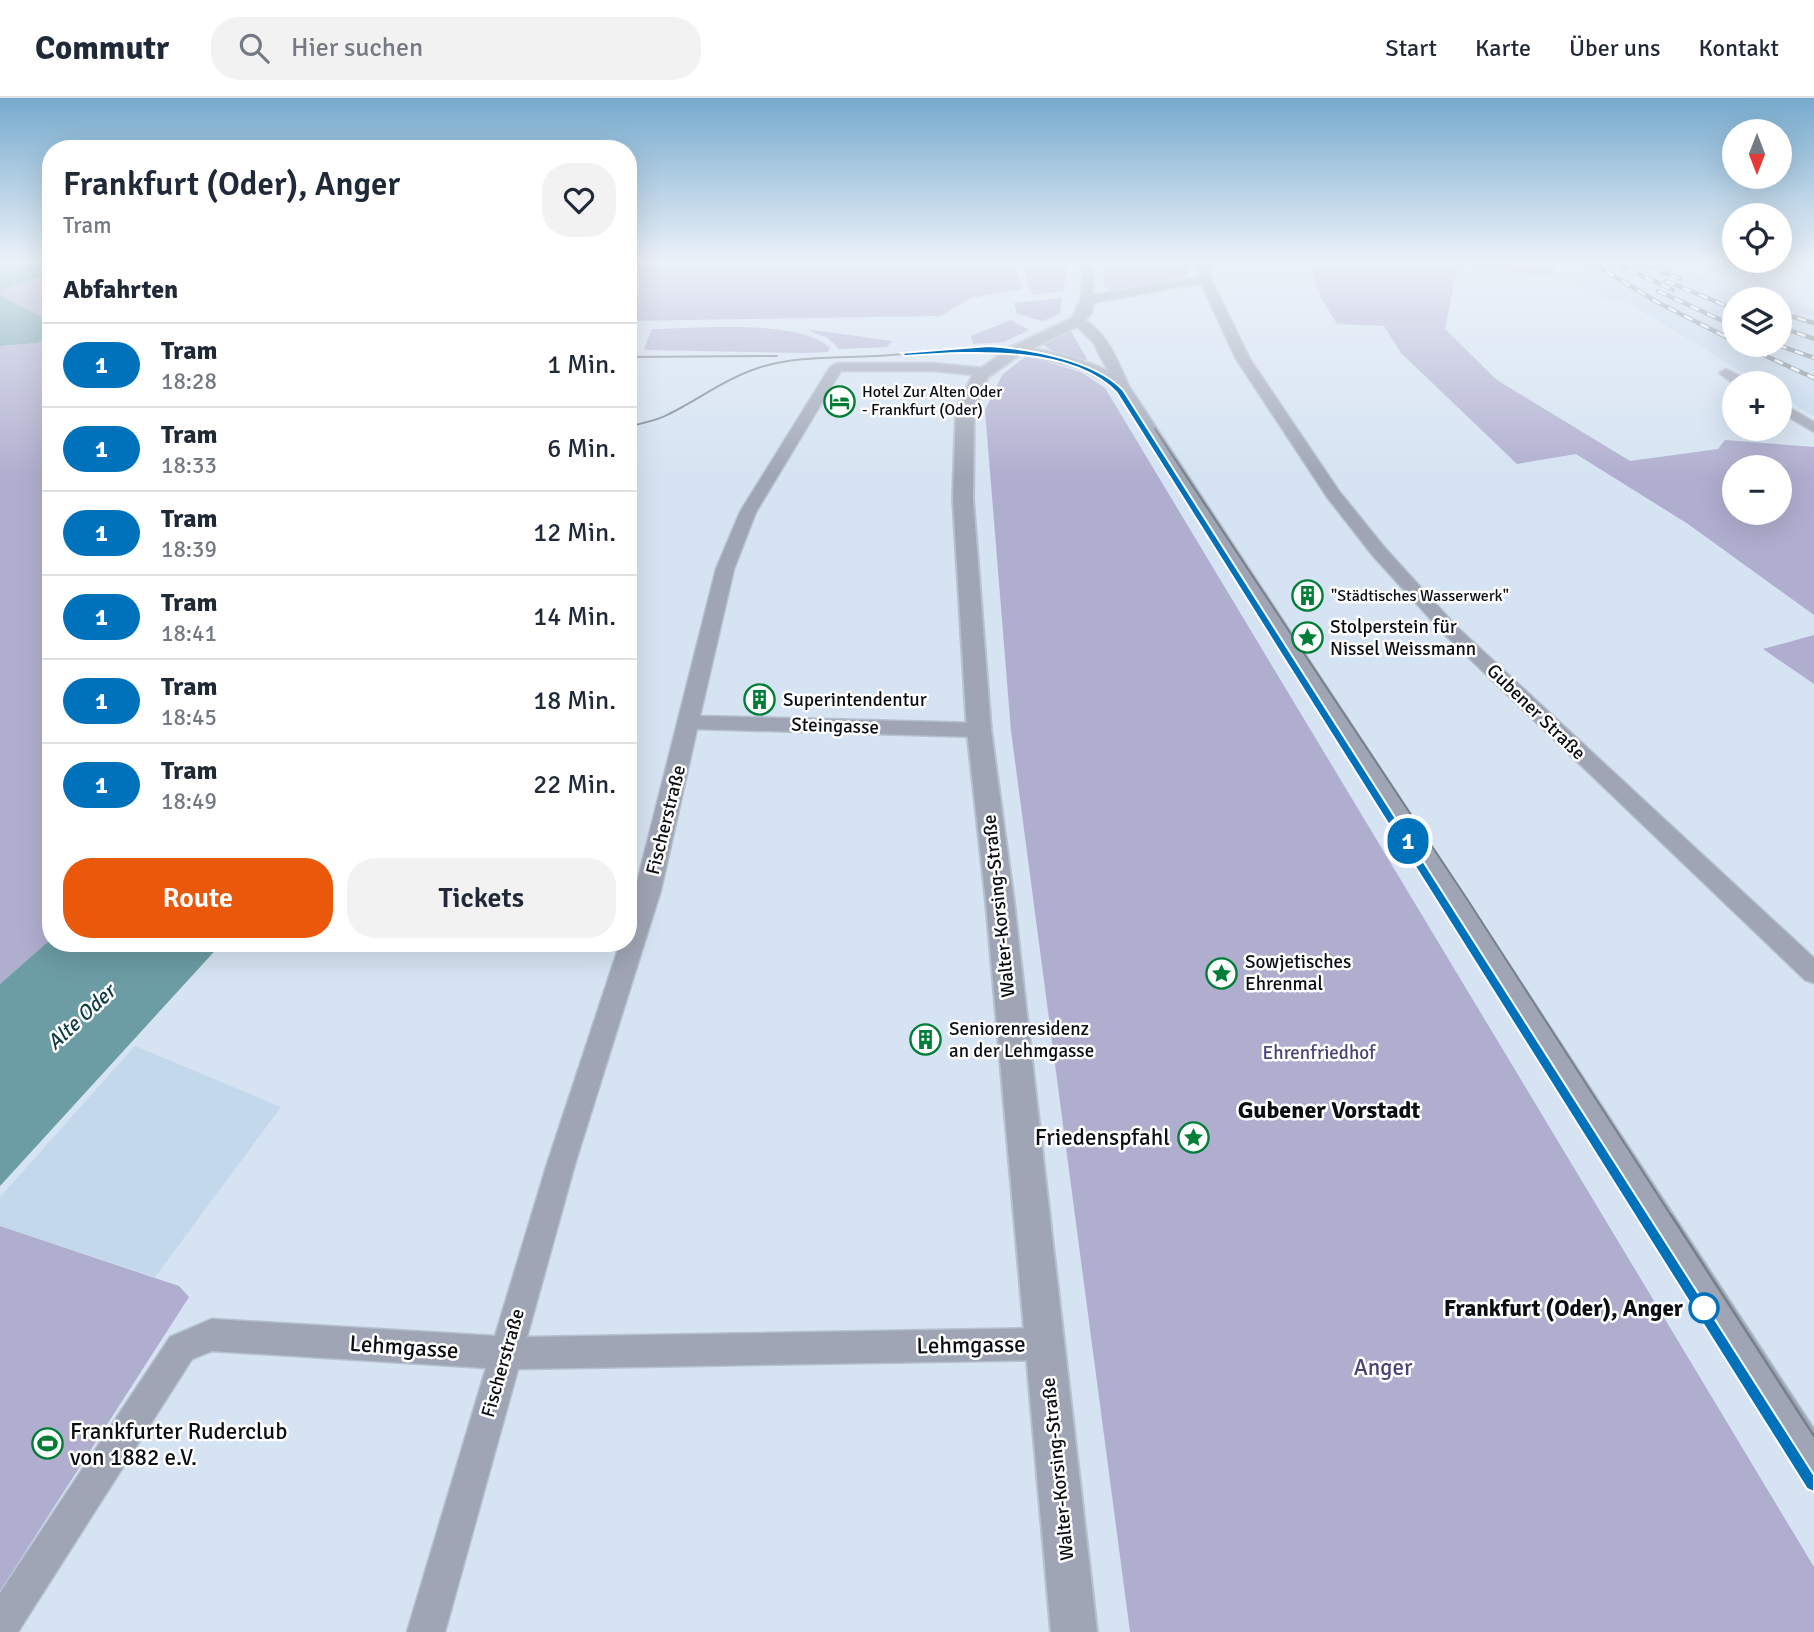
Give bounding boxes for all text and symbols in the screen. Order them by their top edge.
search box [211,17,701,80]
text: Commutr [35,28,169,69]
icon: search [235,29,273,67]
text: Hier suchen [291,32,423,64]
text: Start [1385,33,1437,63]
text: Karte [1475,33,1531,63]
text: Über uns [1569,33,1661,63]
text: Kontakt [1699,33,1779,63]
north arrow [1722,119,1792,189]
map controls [1722,119,1792,525]
button: heart [542,163,616,237]
text: Frankfurt (Oder), Anger [63,164,400,205]
button: locate [1722,203,1792,273]
text: Tram [63,211,112,240]
text: Abfahrten [63,274,178,306]
button: layers [1722,287,1792,357]
text: Tram [161,335,218,367]
text: 1 Min. [547,349,616,381]
text: 1 [95,350,108,380]
text: 18:28 [161,367,217,396]
button: + [1722,371,1792,441]
place label: Hotel Zur Alten Oder - Frankfurt (Oder) [862,382,1002,420]
hotel icon: Hotel Zur Alten Oder - Frankfurt (Oder) [822,384,856,418]
text: Tram [161,419,218,451]
text: 6 Min. [547,433,616,465]
text: 1 [95,434,108,464]
text: 18:33 [161,451,217,480]
button: − [1722,455,1792,525]
text: Tram [161,503,218,535]
text: 12 Min. [533,517,616,549]
text: 1 [95,518,108,548]
text: 18:39 [161,535,217,564]
building icon: "Städtisches Wasserwerk" [1291,579,1325,613]
place label: "Städtisches Wasserwerk" [1331,586,1509,606]
text: Tram [161,587,218,619]
text: 14 Min. [533,601,616,633]
text: 1 [95,602,108,632]
place label: Stolperstein für Nissel Weissmann [1330,615,1476,661]
text: 18:41 [161,619,217,648]
place icon: Stolperstein für Nissel Weissmann [1290,621,1324,655]
street label: Gubener Straße [1482,659,1590,765]
text: Tram [161,671,218,703]
building icon: Superintendentur [743,683,777,717]
text: 18 Min. [533,685,616,717]
text: 1 [95,686,108,716]
place label: Superintendentur [783,688,927,712]
text: 18:45 [161,703,217,732]
street label: Steingasse [791,712,879,740]
text: Tram [161,755,218,787]
street label: Fischerstraße [641,763,691,877]
text: 22 Min. [533,769,616,801]
text: 1 [95,770,108,800]
text: 18:49 [161,787,217,816]
street label: Walter-Korsing-Straße [977,813,1021,999]
line badge: 1 [1385,818,1431,864]
text: 1 [1402,826,1414,856]
button: Route [63,858,333,938]
button: Tickets [347,858,616,938]
place label: Sowjetisches Ehrenmal [1245,950,1351,996]
place icon: Sowjetisches Ehrenmal [1205,956,1239,990]
water label: Alte Oder [41,977,123,1055]
place label: Seniorenresidenz an der Lehmgasse [949,1017,1094,1063]
building icon: Seniorenresidenz an der Lehmgasse [909,1023,943,1057]
park label: Ehrenfriedhof [1263,1041,1377,1065]
district label: Gubener Vorstadt [1238,1095,1420,1125]
place icon: Friedenspfahl [1176,1120,1210,1154]
place label: Friedenspfahl [1035,1123,1170,1152]
marker: Frankfurt (Oder), Anger [1689,1293,1719,1323]
place label: Frankfurt (Oder), Anger [1444,1294,1684,1323]
street label: Fischerstraße [476,1306,530,1420]
street label: Lehmgasse [349,1329,459,1365]
street label: Lehmgasse [916,1330,1026,1360]
park label: Anger [1354,1353,1413,1382]
street label: Walter-Korsing-Straße [1036,1376,1080,1562]
place label: Frankfurter Ruderclub von 1882 e.V. [70,1417,287,1472]
sports icon: Frankfurter Ruderclub von 1882 e.V. [30,1427,64,1461]

